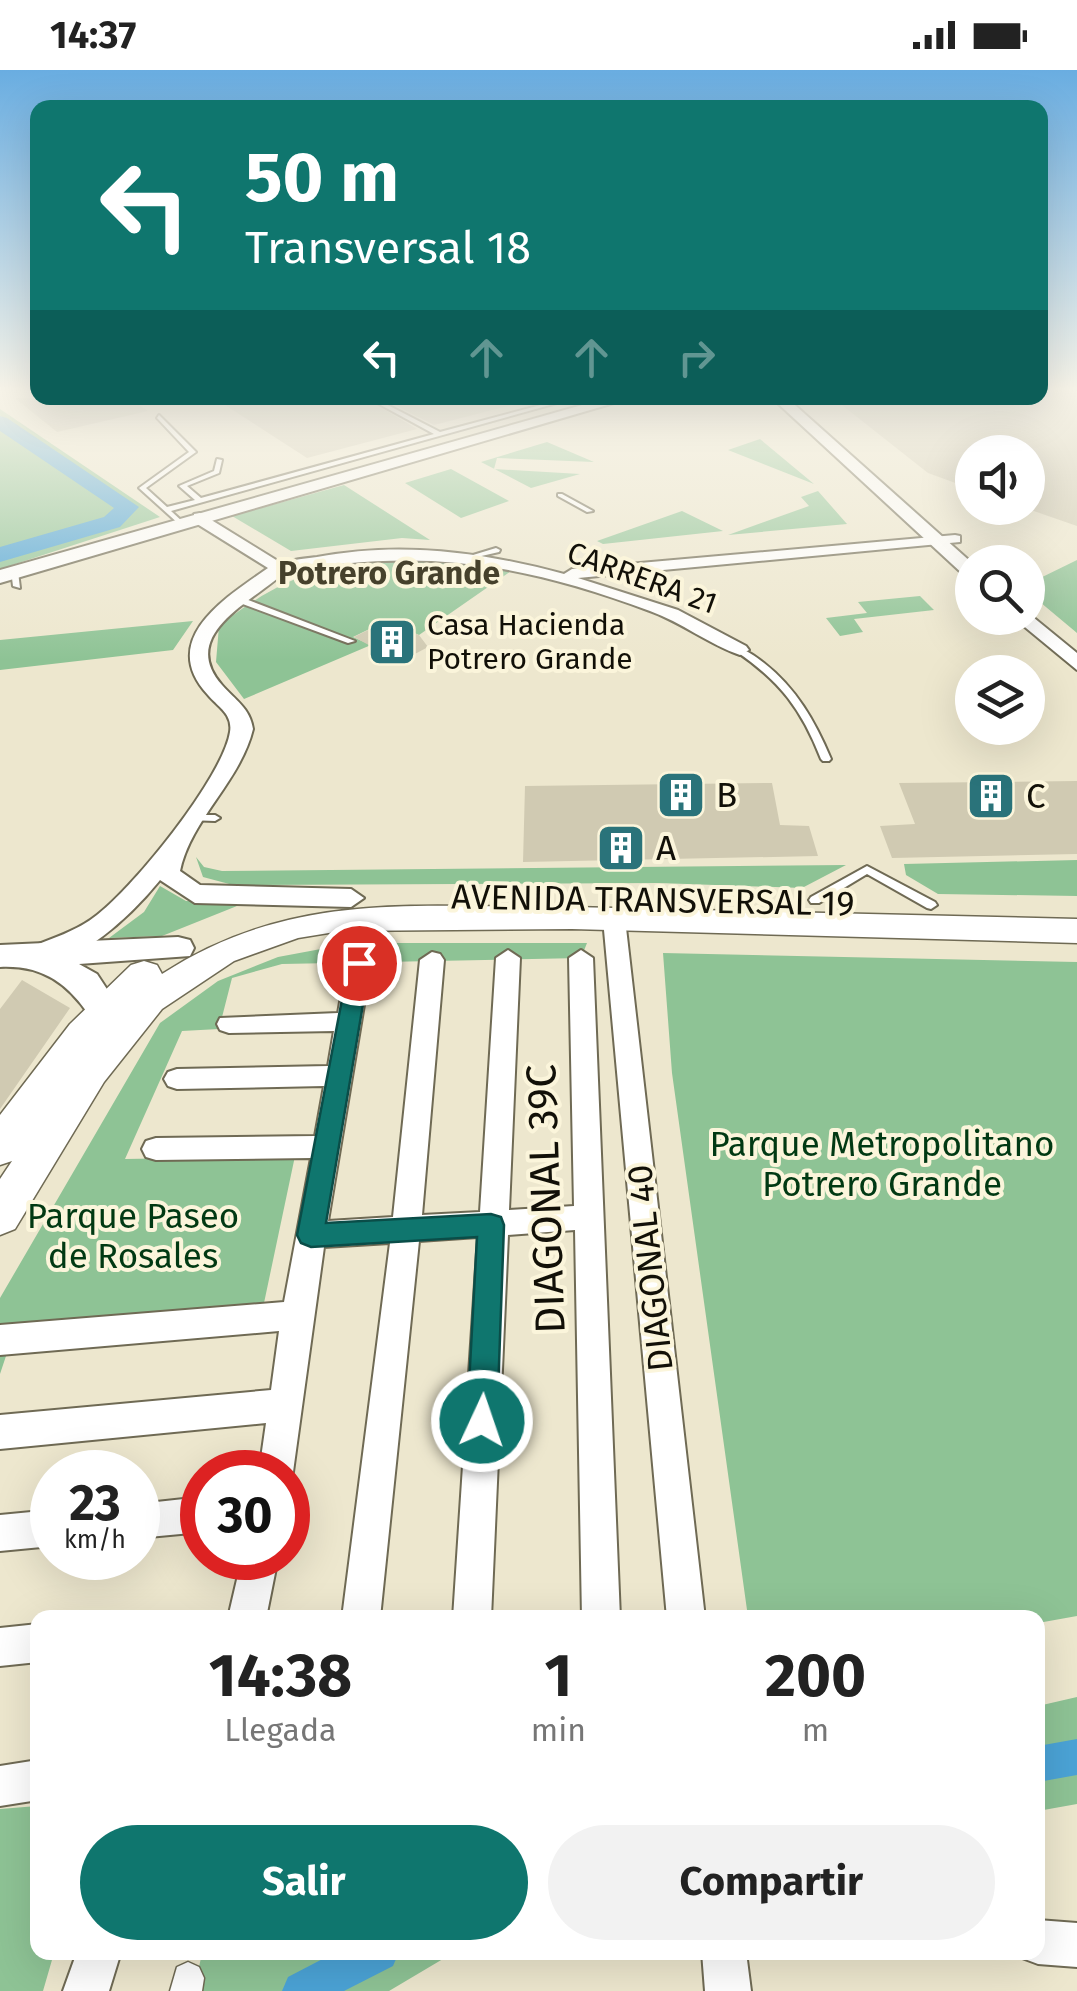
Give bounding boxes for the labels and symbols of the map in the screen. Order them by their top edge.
street label: CARRERA 21 [562,534,722,622]
district label: Potrero Grande [278,554,500,592]
place label: Casa Hacienda Potrero Grande [427,607,633,677]
building icon: Casa Hacienda Potrero Grande [366,616,418,668]
building icon: B [655,769,707,821]
building icon: C [965,770,1017,822]
place label: B [716,774,737,816]
place label: C [1026,775,1046,817]
building icon: A [595,822,647,874]
place label: A [656,827,676,869]
street label: AVENIDA TRANSVERSAL 19 [451,875,855,925]
pin [317,921,402,1006]
street label: DIAGONAL 39C [516,1063,576,1335]
park label: Parque Metropolitano Potrero Grande [709,1123,1055,1205]
street label: DIAGONAL 40 [618,1163,682,1373]
park label: Parque Paseo de Rosales [27,1195,239,1277]
position arrow [430,1369,534,1473]
speed limit sign: 30 [180,1450,310,1580]

